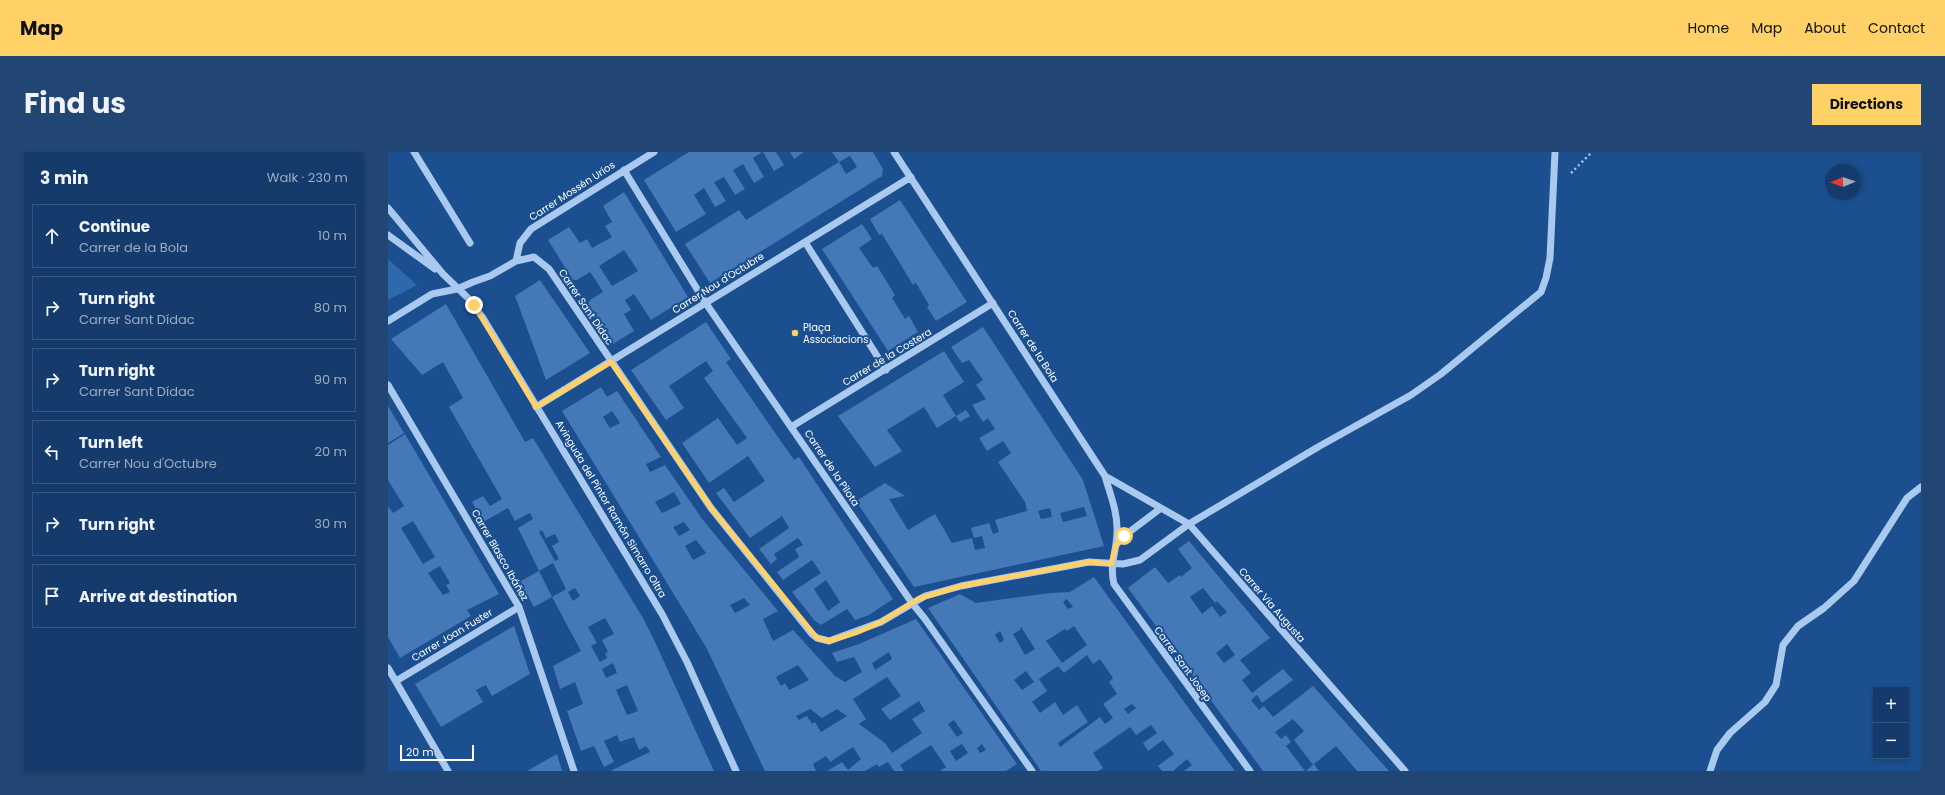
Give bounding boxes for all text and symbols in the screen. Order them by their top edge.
text: Map [20,15,63,42]
text: Home [1687,18,1729,38]
text: Map [1751,18,1782,38]
text: About [1804,18,1846,38]
text: Contact [1868,18,1925,38]
text: Find us [24,84,126,123]
button: Directions [1812,84,1921,125]
street label: Carrer Mossèn Uríos [526,158,618,224]
north arrow [1825,164,1861,200]
text: 3 min [40,166,88,190]
text: Walk · 230 m [267,168,348,187]
text: Continue [79,216,150,237]
icon: ahead [41,225,63,247]
text: 10 m [318,226,347,245]
text: Carrer de la Bola [79,238,188,257]
street label: Carrer Nou d'Octubre [669,249,767,317]
street label: Carrer Sant Dídac [555,266,617,348]
text: Turn right [79,288,155,309]
route end [465,296,483,314]
icon: right [41,297,63,319]
text: 80 m [314,298,347,317]
street label: Carrer de la Bola [1004,307,1062,385]
text: Carrer Sant Dídac [79,310,195,329]
place label: Plaça Associacions [803,320,868,347]
street label: Carrer de la Costera [840,324,934,390]
marker: Plaça Associacions [790,328,800,338]
text: Turn right [79,360,155,381]
icon: right [41,369,63,391]
text: 90 m [314,370,347,389]
text: Carrer Sant Dídac [79,382,195,401]
street label: Avinguda del Pintor Ramón Simarro Oltra [552,417,670,601]
street label: Carrer de la Pilota [801,427,863,509]
text: Turn left [79,432,143,453]
icon: left [41,441,63,463]
text: 20 m [314,442,347,461]
text: Carrer Nou d'Octubre [79,454,217,473]
street label: Carrer Blasco Ibáñez [468,506,533,604]
icon: right [41,513,63,535]
text: Turn right [79,514,155,535]
text: 30 m [314,514,347,533]
route start [1115,527,1133,545]
street label: Carrer Via Augusta [1235,564,1309,646]
icon: arrive [41,585,63,607]
text: Arrive at destination [79,586,237,607]
street label: Carrer Joan Fuster [409,605,496,665]
street label: Carrer Sant Josep [1151,623,1216,705]
map controls [1873,687,1909,759]
button: + [1873,687,1909,723]
button: − [1873,723,1909,759]
scale bar [400,743,474,762]
text: 20 m [406,744,434,760]

